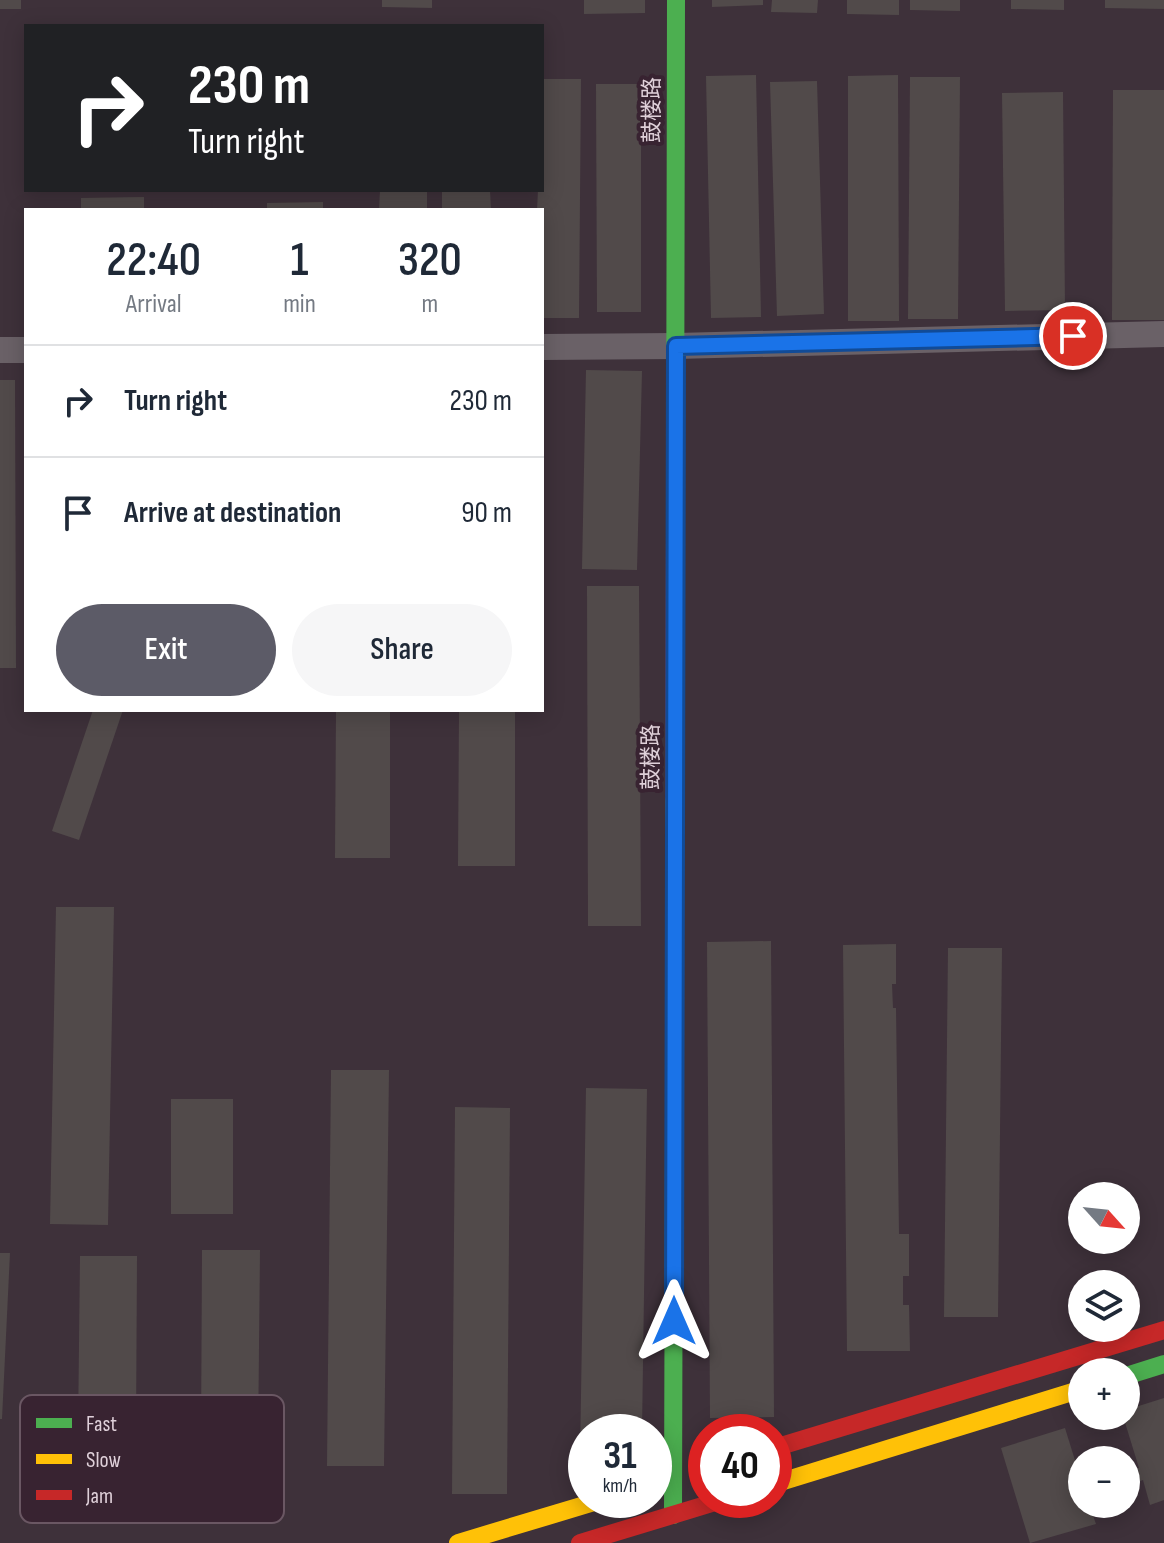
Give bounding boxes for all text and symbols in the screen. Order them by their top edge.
text: 230 m [188,53,310,120]
icon: right [56,56,160,160]
street label: 鼓楼路 [639,77,666,143]
text: Turn right [188,121,305,164]
text: 22:40 [106,232,201,289]
text: 1 [291,232,308,289]
text: 320 [398,232,462,289]
text: Arrival [126,289,182,320]
text: min [283,289,316,320]
text: m [422,289,438,320]
pin [1039,302,1107,370]
icon: arrive [1051,314,1095,358]
icon: right [56,379,100,423]
text: Turn right [124,383,227,419]
text: 230 m [450,383,512,419]
icon: arrive [56,491,100,535]
text: Arrive at destination [124,495,341,531]
text: 90 m [461,495,512,531]
button: Exit [56,604,276,696]
button: Share [292,604,512,696]
street label: 鼓楼路 [638,724,665,790]
north arrow [1068,1182,1140,1254]
map controls [1068,1182,1140,1518]
button: layers [1068,1270,1140,1342]
position arrow [632,1279,716,1363]
button: + [1068,1358,1140,1430]
legend [20,1395,284,1523]
text: Fast [86,1411,117,1438]
speed limit sign: 40 [688,1414,792,1518]
text: 31 [603,1432,637,1480]
button: − [1068,1446,1140,1518]
text: Slow [86,1447,121,1474]
text: km/h [603,1474,637,1498]
text: Jam [85,1483,113,1510]

